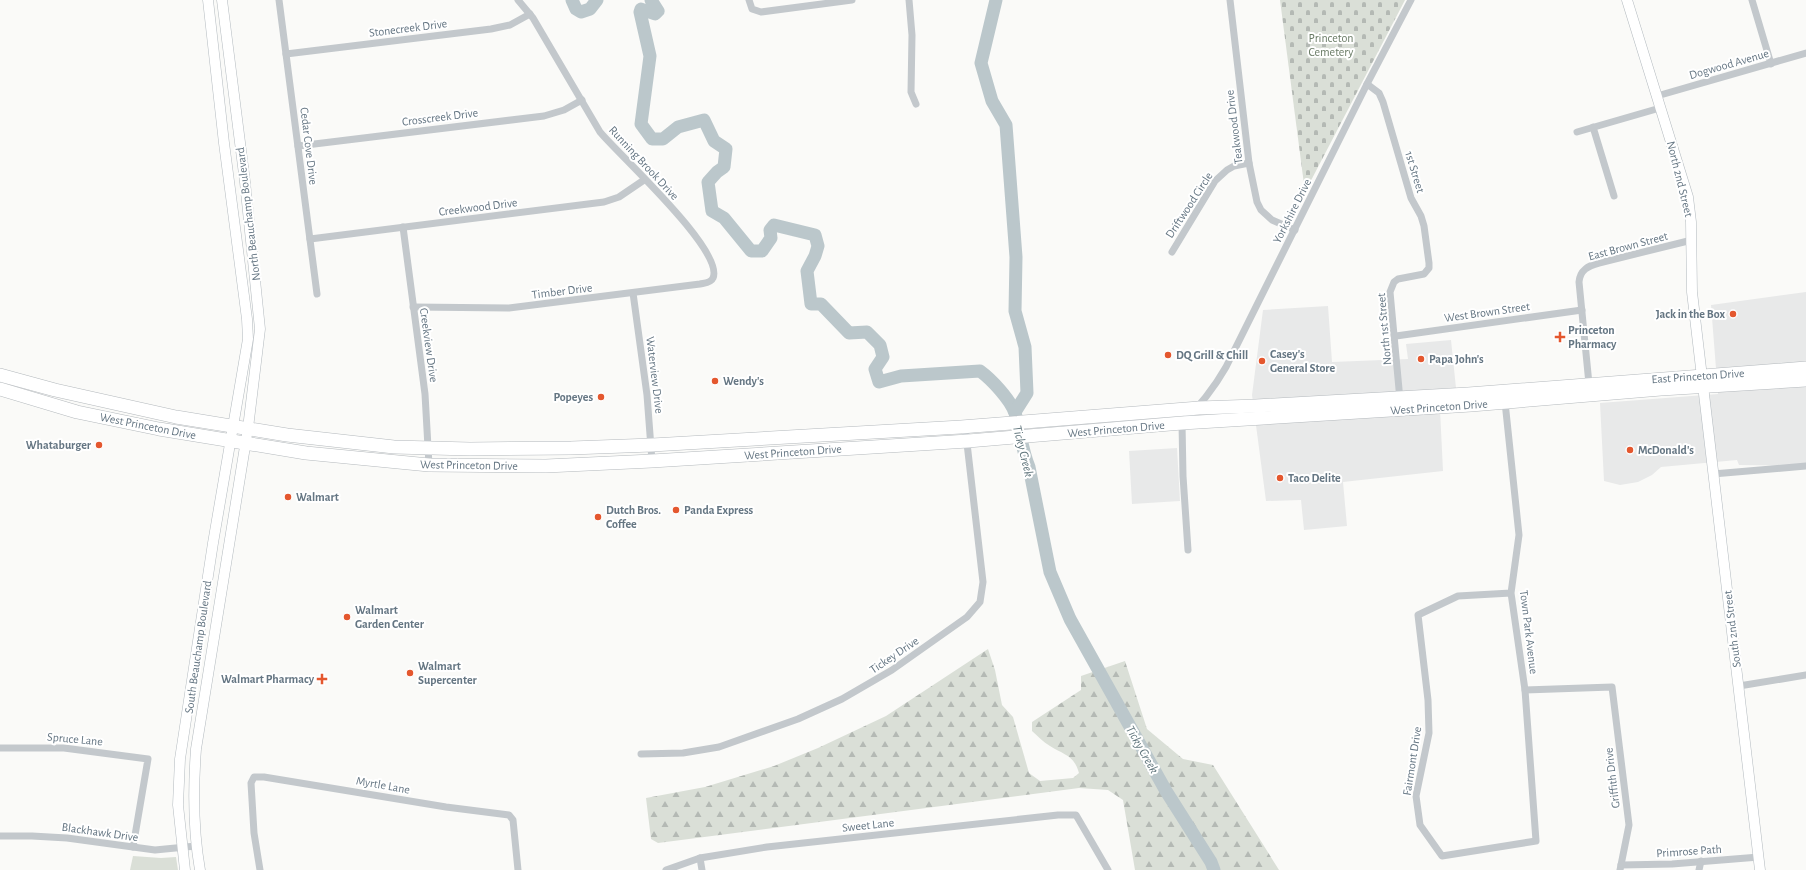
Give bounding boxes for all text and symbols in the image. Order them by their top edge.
street label: Stonecreek Drive [368,17,448,39]
park label: Princeton Cemetery [1308,32,1354,59]
street label: Dogwood Avenue [1688,47,1770,81]
street label: Teakwood Drive [1224,89,1244,165]
street label: Cedar Cove Drive [298,106,320,186]
street label: Crosscreek Drive [401,106,479,128]
street label: Running Brook Drive [607,124,681,202]
street label: North 2nd Street [1665,140,1695,218]
street label: North Beauchamp Boulevard [234,147,262,281]
street label: 1st Street [1403,150,1427,194]
street label: Driftwood Circle [1163,170,1215,240]
street label: Yorkshire Drive [1271,177,1313,245]
street label: Creekwood Drive [438,196,518,218]
street label: East Brown Street [1587,230,1669,262]
street label: Timber Drive [531,281,593,301]
street label: North 1st Street [1375,292,1393,366]
street label: West Brown Street [1443,300,1531,324]
street label: Creekview Drive [418,307,440,383]
place label: Jack in the Box [1656,308,1725,320]
marker: Jack in the Box [1728,309,1738,319]
place label: Princeton Pharmacy [1568,324,1617,351]
marker: Princeton Pharmacy [1555,332,1565,342]
street label: Waterview Drive [644,336,666,414]
place label: Casey's General Store [1270,348,1335,374]
place label: DQ Grill & Chill [1176,349,1248,362]
marker: DQ Grill & Chill [1163,350,1173,360]
place label: Papa John's [1429,353,1484,365]
marker: Papa John's [1416,354,1426,364]
marker: Casey's General Store [1257,356,1267,366]
street label: East Princeton Drive [1651,367,1745,385]
place label: Wendy's [723,375,764,388]
marker: Wendy's [710,376,720,386]
place label: Popeyes [553,391,593,404]
marker: Popeyes [596,392,606,402]
street label: West Princeton Drive [1390,398,1488,416]
street label: West Princeton Drive [99,411,197,441]
street label: West Princeton Drive [1067,419,1165,439]
water label: Ticky Creek [1010,424,1035,479]
place label: Whataburger [26,439,92,451]
marker: Whataburger [94,440,104,450]
street label: West Princeton Drive [744,443,842,461]
place label: McDonald's [1638,444,1694,456]
marker: McDonald's [1625,445,1635,455]
street label: West Princeton Drive [420,458,518,472]
place label: Taco Delite [1288,472,1341,484]
marker: Taco Delite [1275,473,1285,483]
place label: Walmart [296,491,339,503]
marker: Walmart [283,492,293,502]
place label: Dutch Bros. Coffee [606,504,661,530]
place label: Panda Express [684,504,754,516]
marker: Panda Express [671,505,681,515]
marker: Dutch Bros. Coffee [593,512,603,522]
street label: South Beauchamp Boulevard [183,580,213,714]
street label: Town Park Avenue [1518,589,1540,675]
street label: South 2nd Street [1721,590,1743,668]
place label: Walmart Garden Center [355,604,425,630]
marker: Walmart Garden Center [342,612,352,622]
street label: Tickey Drive [867,634,921,677]
place label: Walmart Supercenter [418,660,478,686]
marker: Walmart Supercenter [405,668,415,678]
place label: Walmart Pharmacy [221,673,315,686]
marker: Walmart Pharmacy [317,674,327,684]
water label: Ticky Creek [1123,724,1161,776]
street label: Fairmont Drive [1401,726,1423,796]
street label: Spruce Lane [47,731,103,747]
street label: Griffith Drive [1602,747,1622,809]
street label: Myrtle Lane [355,774,411,797]
street label: Sweet Lane [841,816,895,834]
street label: Blackhawk Drive [61,821,139,843]
street label: Primrose Path [1656,843,1722,859]

